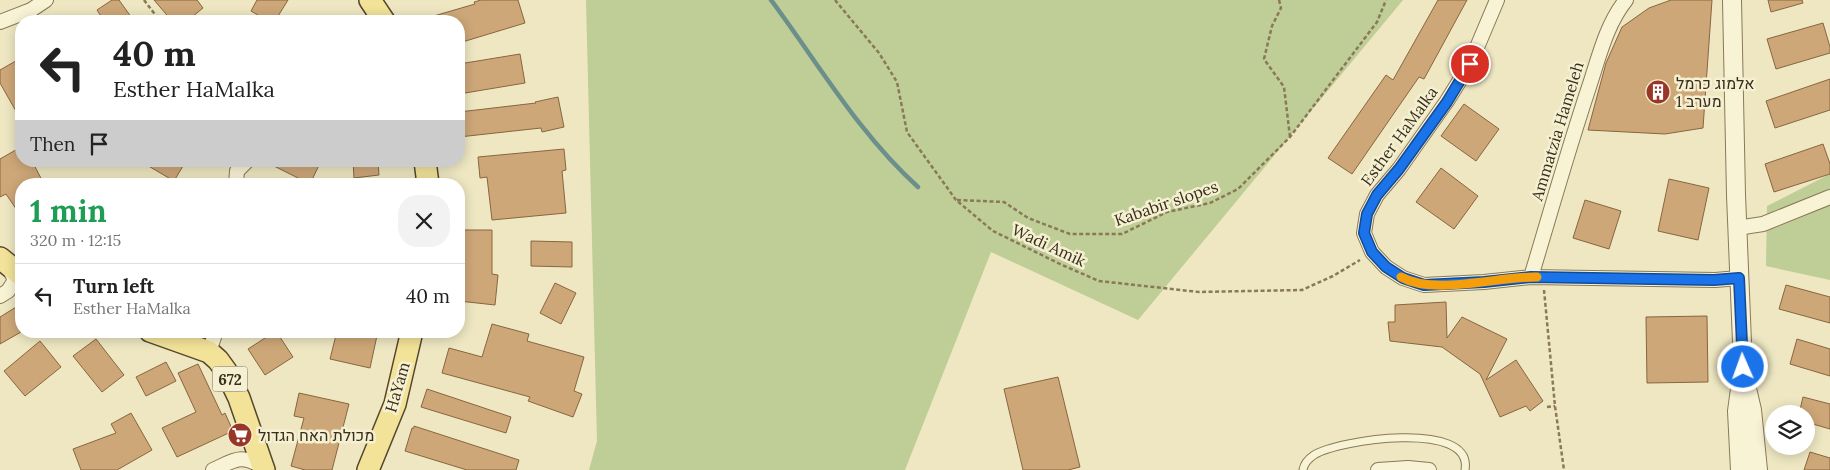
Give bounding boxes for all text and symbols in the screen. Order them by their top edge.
text: 40 m [113,31,196,76]
icon: left [30,35,95,100]
pin [1449,43,1491,85]
icon: arrive [1456,50,1484,78]
street label: Ammatzia Hameleh [1526,59,1588,204]
place label: אלמוג כרמל מערב 1 [1676,73,1755,111]
text: Esther HaMalka [113,75,275,103]
building icon: אלמוג כרמל מערב 1 [1645,79,1671,105]
street label: Esther HaMalka [1356,83,1442,189]
icon: arrive [85,130,113,158]
text: Then [30,132,75,156]
street label: Kababir slopes [1111,176,1221,230]
text: 1 min [30,192,107,230]
button: close [398,195,450,247]
street label: Wadi Amik [1009,219,1089,271]
text: 320 m · 12:15 [30,230,121,250]
text: Turn left [73,274,154,298]
icon: left [30,282,58,310]
text: 40 m [406,284,450,308]
text: Esther HaMalka [73,298,191,318]
position arrow [1716,340,1768,392]
street label: HaYam [380,359,414,415]
road number: 672 [212,366,248,392]
map controls [1765,405,1815,455]
button: layers [1765,405,1815,455]
supermarket icon: מכולת האח הגדול [227,422,253,448]
place label: מכולת האח הגדול [258,425,374,445]

